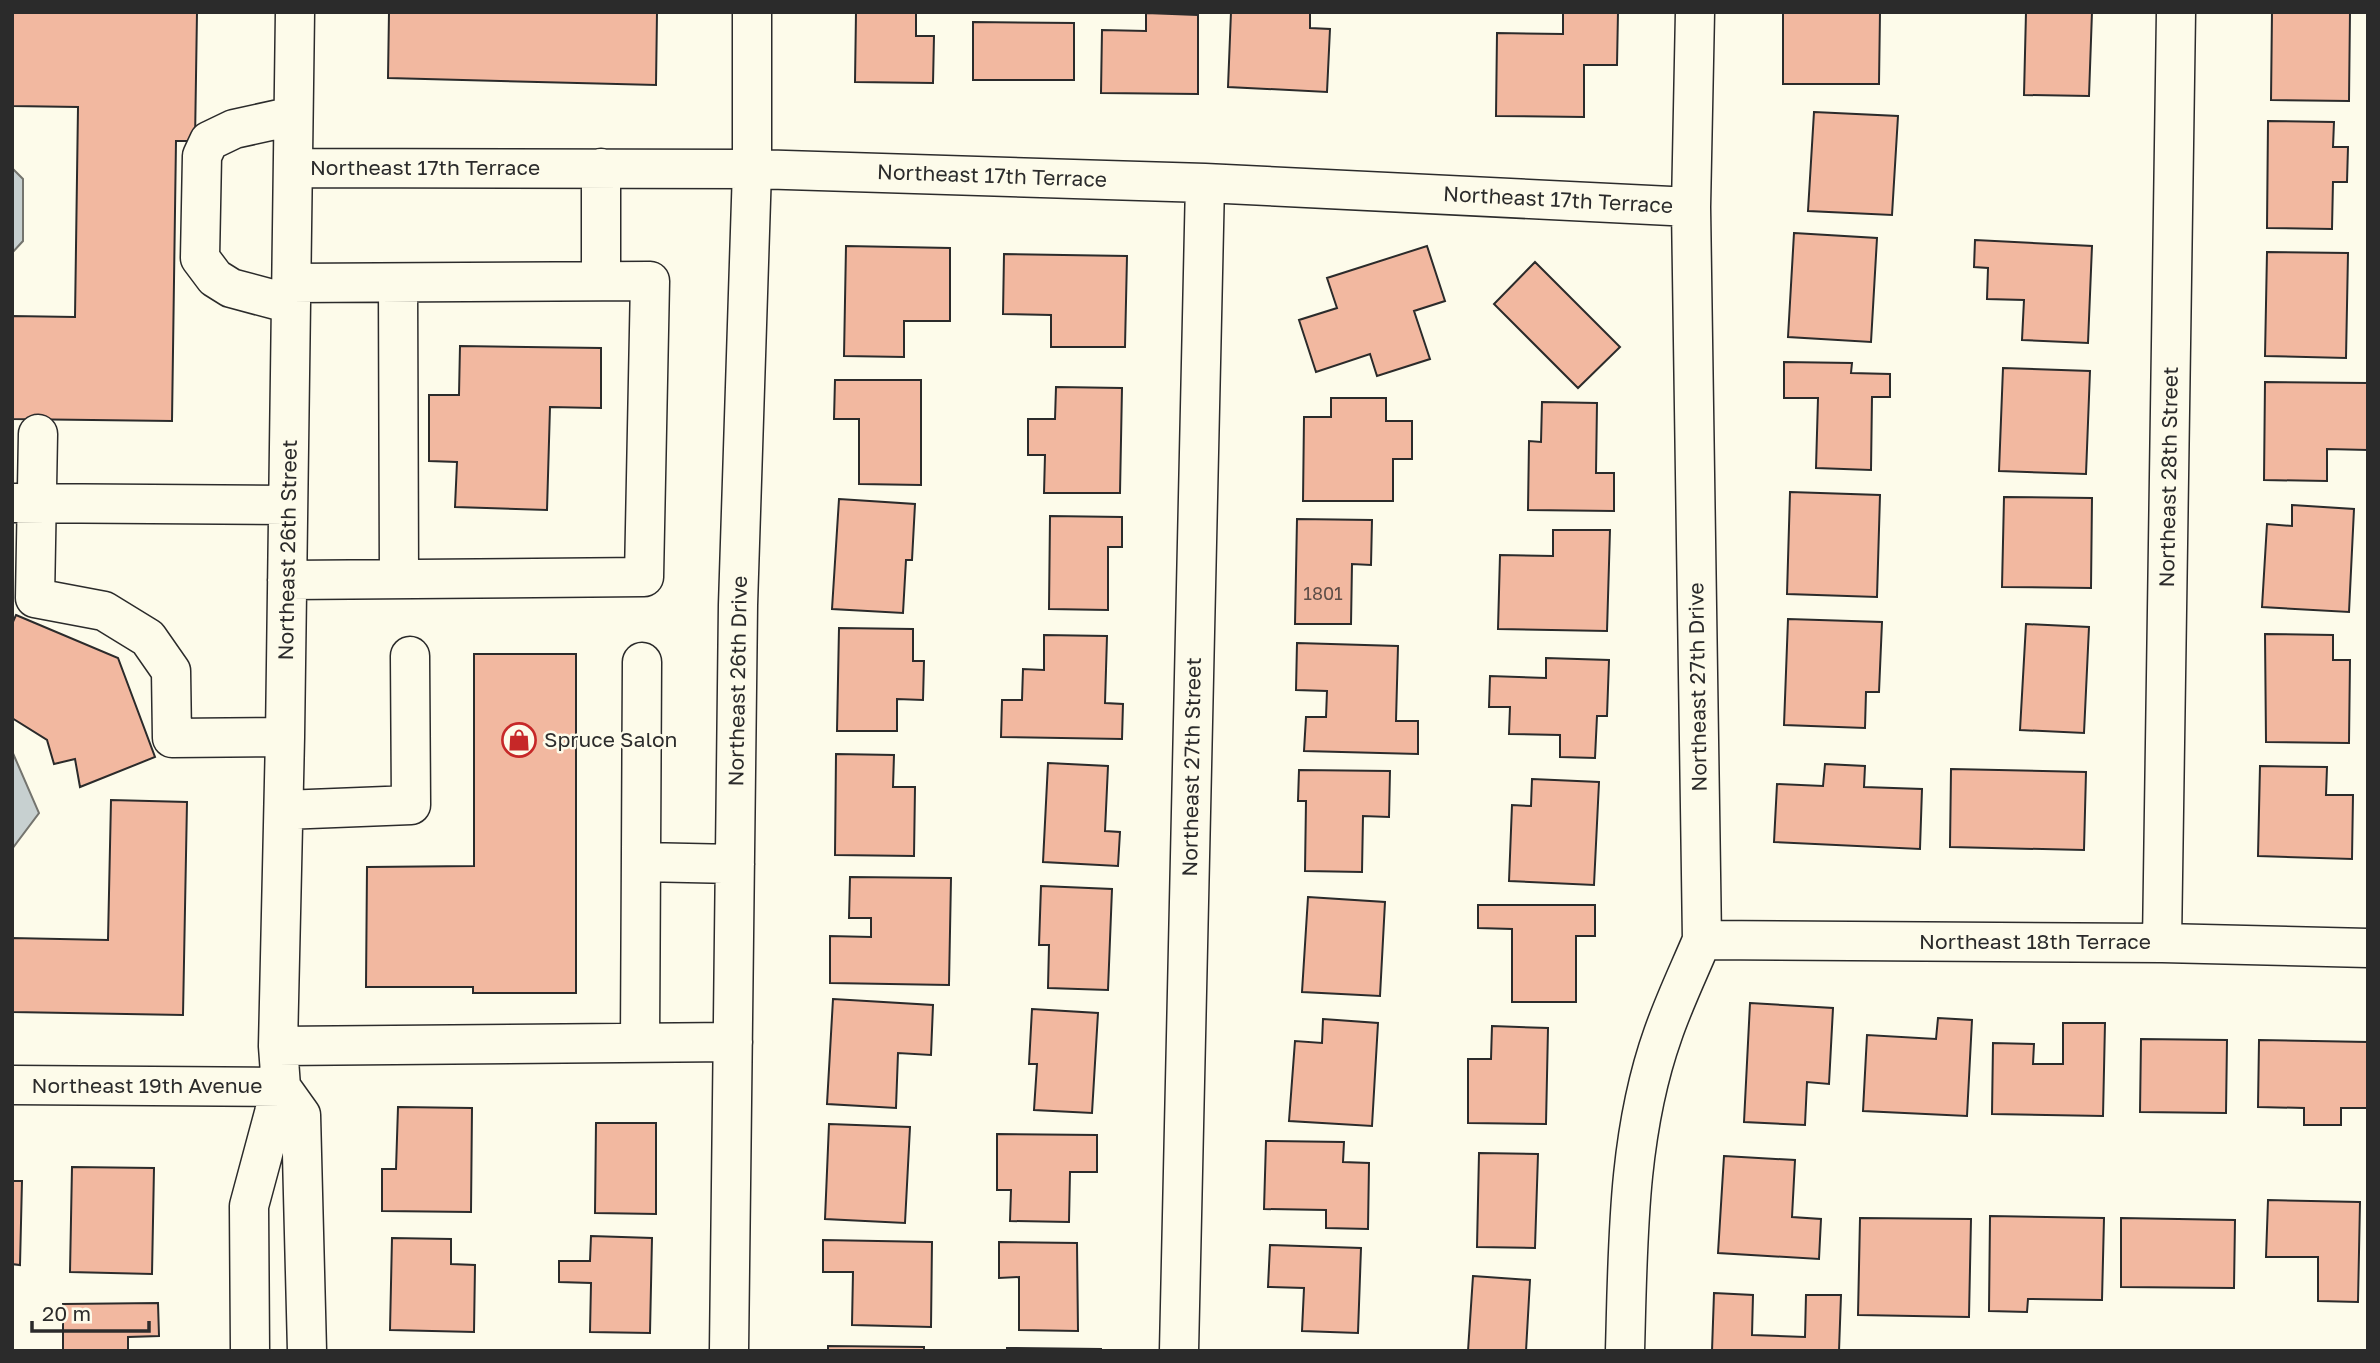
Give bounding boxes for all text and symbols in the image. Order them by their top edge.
street label: Northeast 17th Terrace [310,154,540,180]
street label: Northeast 17th Terrace [877,158,1108,192]
street label: Northeast 17th Terrace [1442,180,1674,218]
street label: Northeast 28th Street [2153,366,2183,588]
street label: Northeast 26th Street [272,439,302,661]
street label: Northeast 26th Drive [722,575,752,787]
house number: 1801 [1303,582,1343,604]
street label: Northeast 27th Drive [1682,582,1712,792]
street label: Northeast 27th Street [1176,657,1206,877]
shop icon: Spruce Salon [500,721,538,759]
place label: Spruce Salon [544,726,677,752]
street label: Northeast 18th Terrace [1919,928,2151,954]
street label: Northeast 19th Avenue [32,1072,262,1098]
scale bar [32,1290,149,1334]
text: 20 m [42,1300,91,1326]

